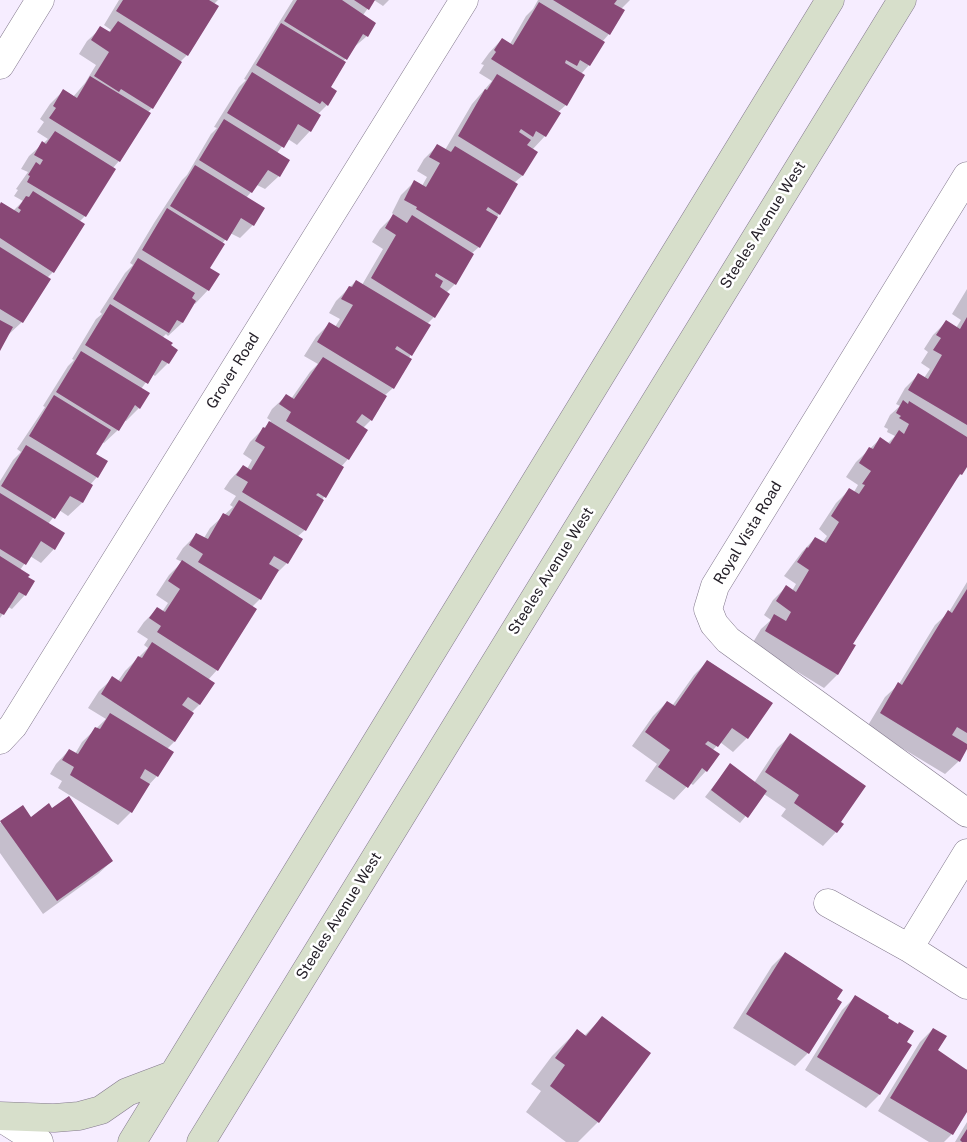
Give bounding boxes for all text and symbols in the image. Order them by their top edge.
street label: Steeles Avenue West [716,158,810,292]
street label: Grover Road [203,330,263,412]
street label: Royal Vista Road [710,478,786,588]
street label: Steeles Avenue West [504,504,598,638]
street label: Steeles Avenue West [292,849,386,983]

